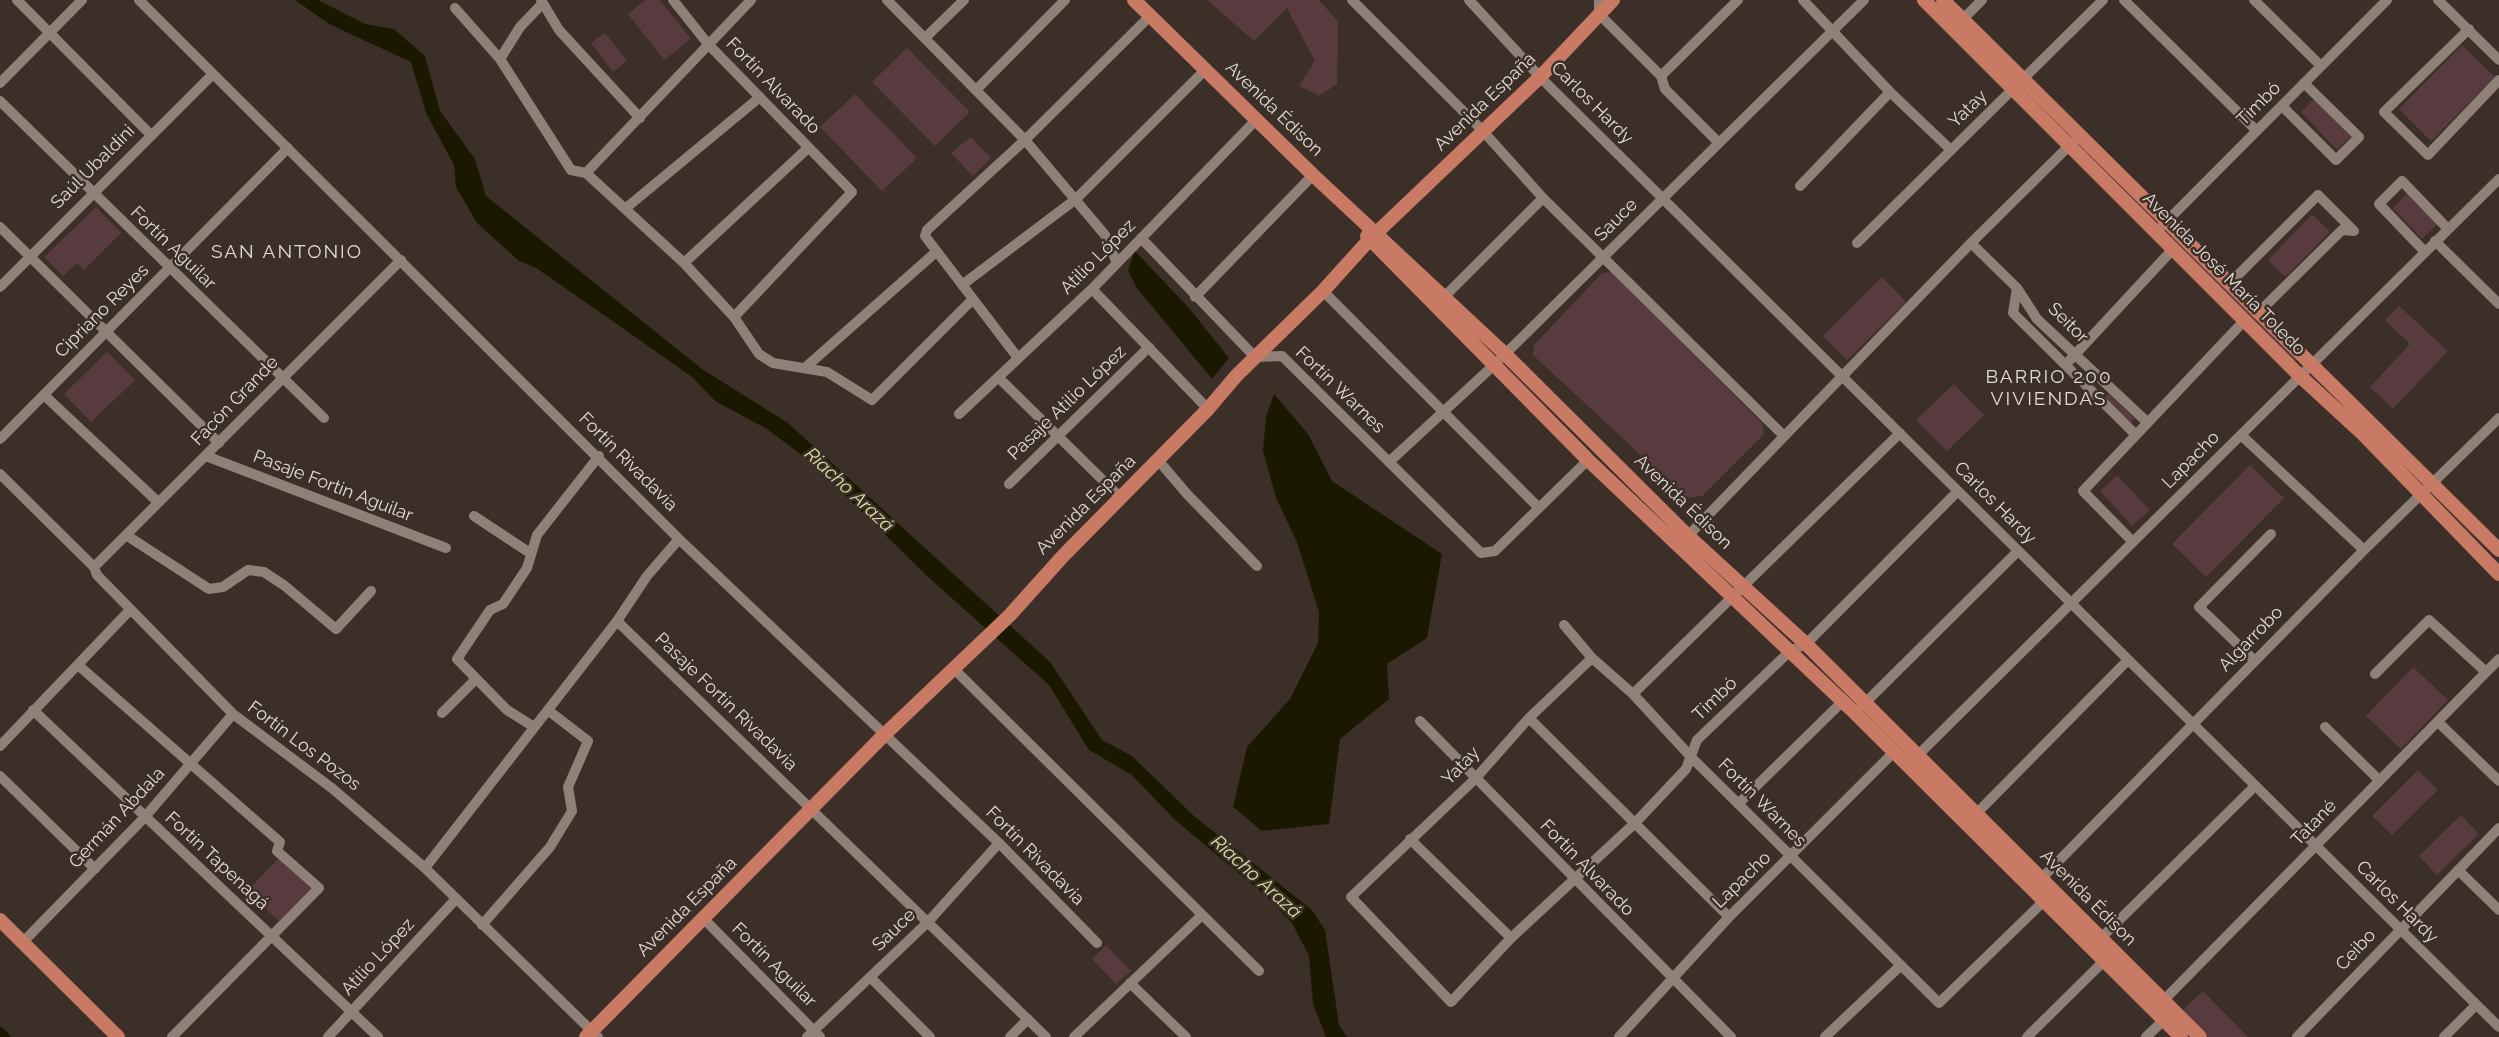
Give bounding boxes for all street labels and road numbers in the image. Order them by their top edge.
street label: Fortín Alvarado [721,33,825,139]
street label: Avenida España [1430,48,1540,156]
street label: Avenida Édison [1221,57,1327,161]
street label: Carlos Hardy [1546,57,1638,149]
street label: Timbó [2233,78,2285,130]
street label: Yatay [1944,86,1992,132]
street label: Saúl Ubaldini [47,121,139,213]
street label: Avenida José María Toledo [2138,188,2310,360]
street label: Sauce [1590,194,1642,246]
street label: Fortín Aguilar [126,202,220,294]
street label: Atilio López [1056,215,1140,299]
street label: Cipriano Reyes [51,260,153,362]
street label: Seitor [2043,298,2093,348]
street label: Pasaje Atilio López [1003,341,1131,465]
street label: Fortín Warnes [1291,342,1389,438]
street label: Facón Grande [187,352,283,450]
street label: Fortín Rivadavia [574,408,682,516]
street label: Lapacho [2158,427,2224,493]
street label: Pasaje Fortin Aguilar [250,446,416,526]
street label: Avenida Édison [1630,450,1736,554]
street label: Avenida España [1032,451,1140,559]
street label: Carlos Hardy [1949,457,2041,549]
street label: Algarrobo [2214,602,2288,676]
street label: Pasaje Fortín Rivadavia [650,628,802,776]
street label: Timbó [1688,673,1742,725]
street label: Fortín Los Pozos [243,696,365,796]
street label: Yatay [1438,742,1484,790]
street label: Fortín Warnes [1713,754,1811,852]
street label: Germán Abdala [65,763,169,873]
street label: Tatané [2287,795,2341,851]
street label: Fortín Rivadavia [981,802,1089,910]
street label: Fortín Tapenagá [161,807,273,915]
street label: Fortín Alvarado [1535,815,1639,921]
street label: Avenida Édison [2035,845,2141,951]
street label: Lapacho [1708,847,1776,913]
street label: Avenida España [633,853,741,961]
street label: Carlos Hardy [2351,856,2443,948]
street label: Sauce [868,904,920,956]
street label: Atilio López [337,914,419,1000]
street label: Fortín Aguilar [727,918,821,1012]
street label: Ceibo [2332,925,2380,975]

